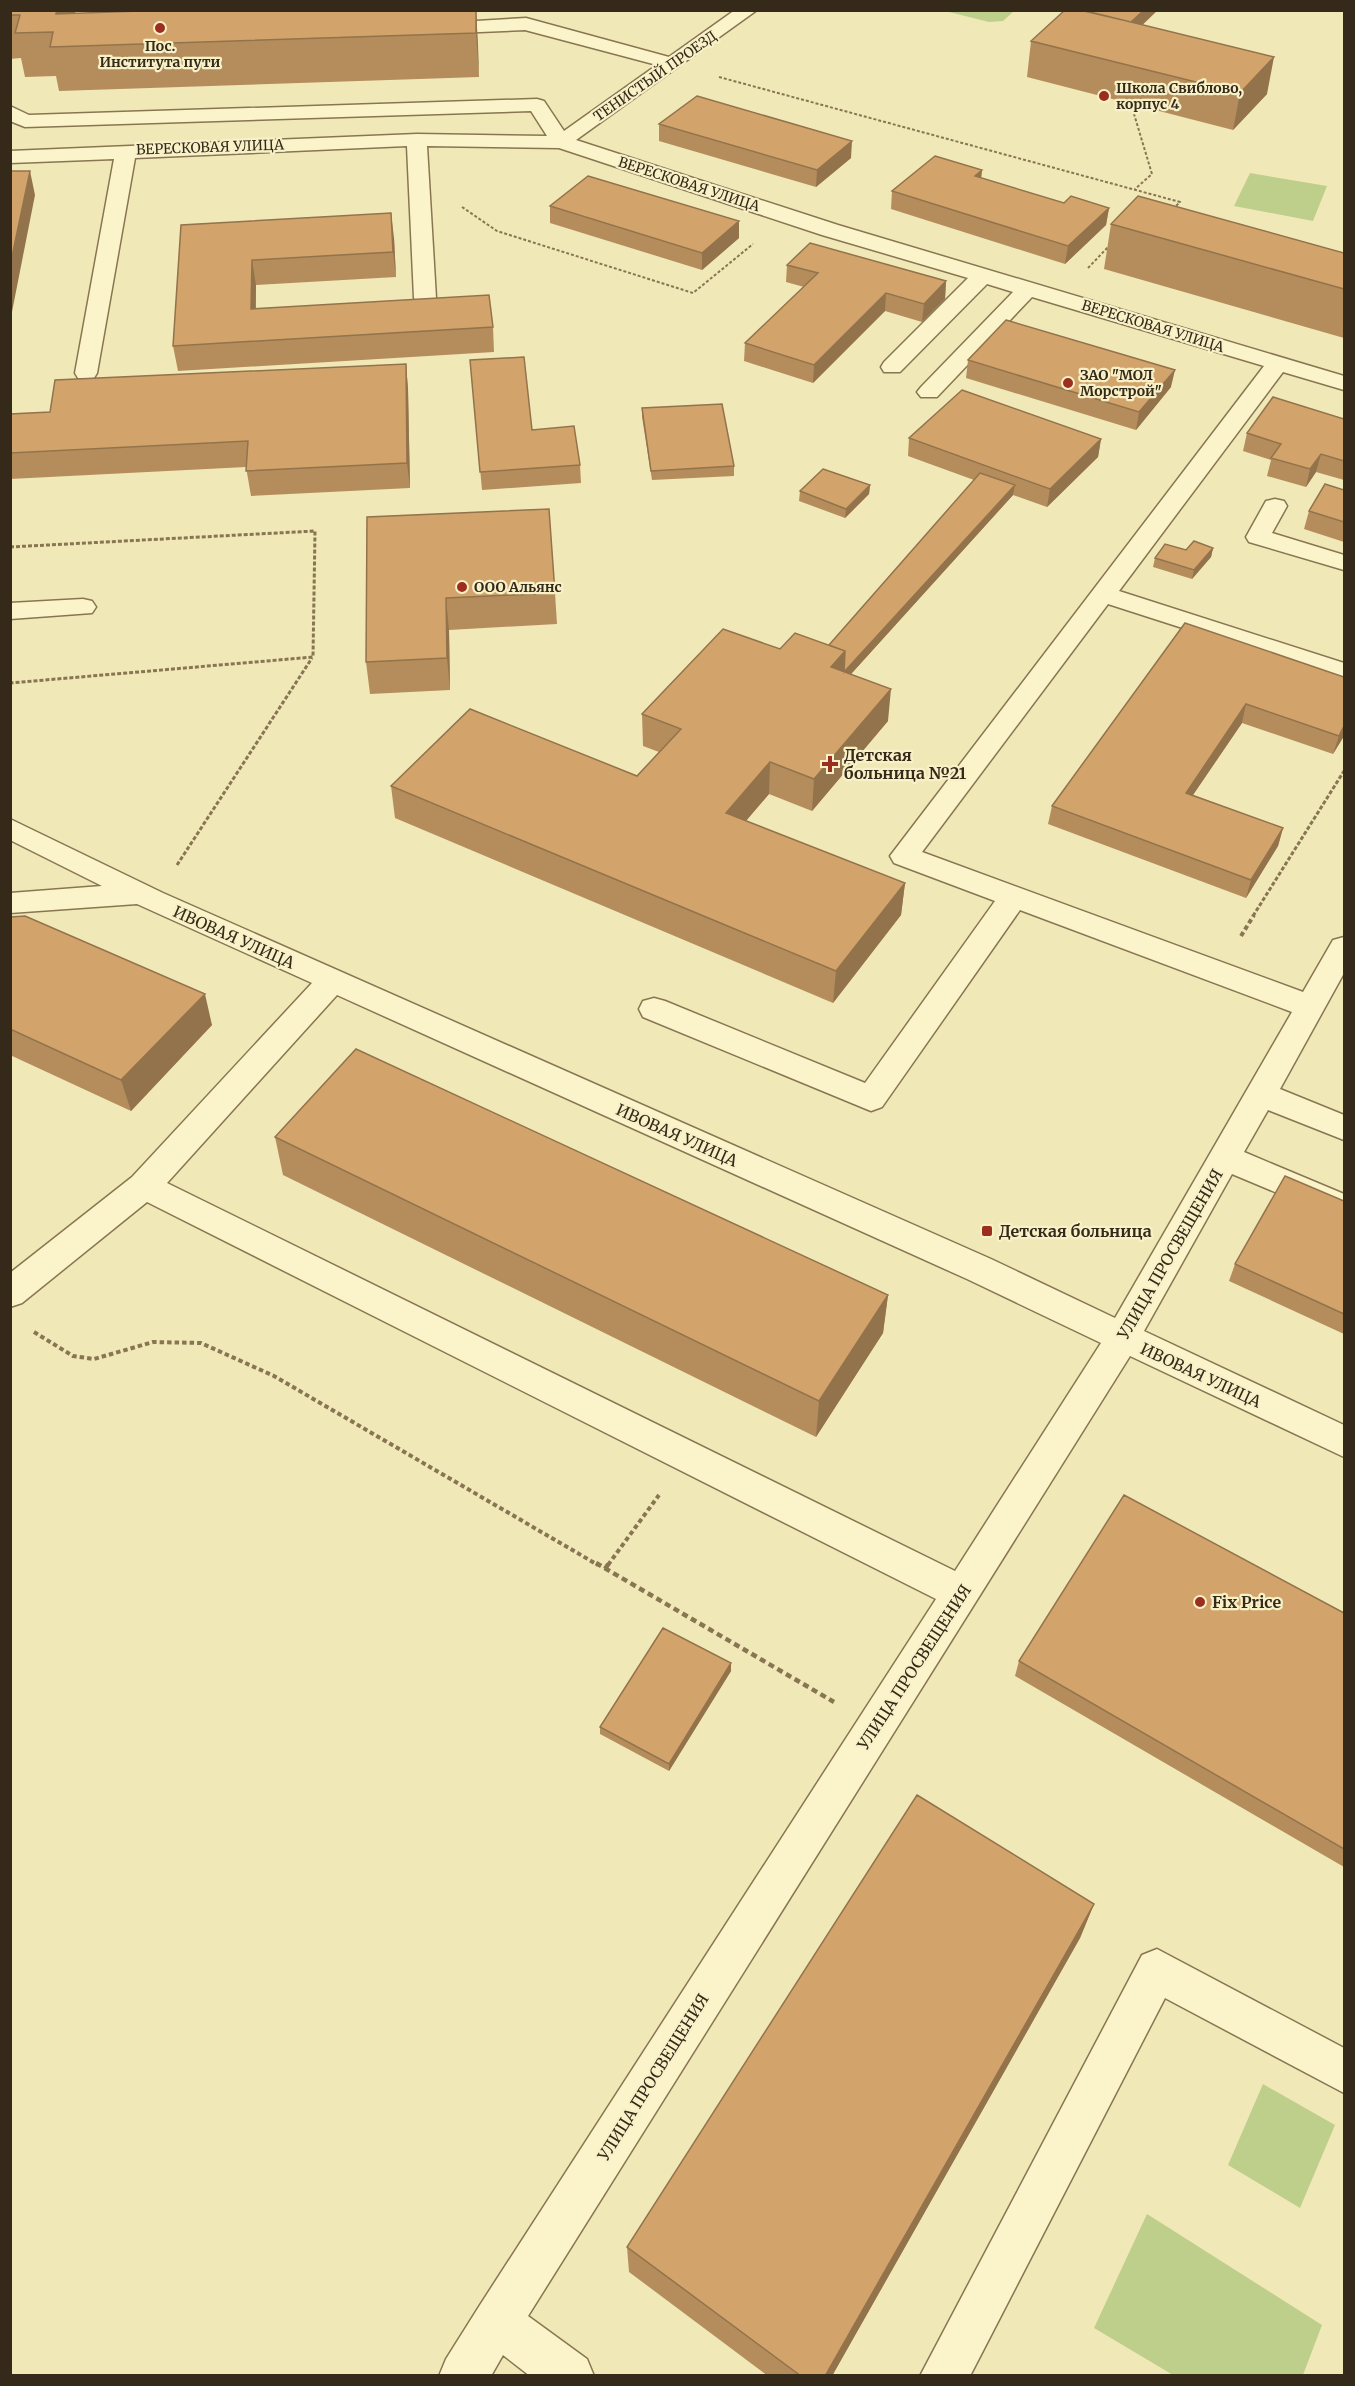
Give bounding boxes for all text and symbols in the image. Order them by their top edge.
marker: Пос. Института пути [153,21,167,35]
street label: ТЕНИСТЫЙ ПРОЕЗД [590,27,720,125]
place label: Пос. Института пути [100,37,221,71]
place label: Школа Свиблово, корпус 4 [1116,79,1242,113]
marker: Школа Свиблово, корпус 4 [1097,89,1111,103]
street label: ВЕРЕСКОВАЯ УЛИЦА [136,135,284,159]
street label: ВЕРЕСКОВАЯ УЛИЦА [616,153,762,215]
street label: ВЕРЕСКОВАЯ УЛИЦА [1080,296,1226,356]
place label: ЗАО "МОЛ Морстрой" [1080,366,1162,400]
marker: ЗАО "МОЛ Морстрой" [1061,376,1075,390]
place label: ООО Альянс [474,578,562,596]
marker: ООО Альянс [455,580,469,594]
place label: Детская больница №21 [844,745,967,783]
marker: Детская больница №21 [821,755,839,773]
street label: ИВОВАЯ УЛИЦА [170,901,299,973]
street label: ИВОВАЯ УЛИЦА [613,1099,742,1171]
street label: УЛИЦА ПРОСВЕЩЕНИЯ [1112,1165,1227,1344]
place label: Детская больница [999,1221,1152,1241]
marker: Детская больница [980,1224,994,1238]
street label: ИВОВАЯ УЛИЦА [1137,1338,1265,1412]
street label: УЛИЦА ПРОСВЕЩЕНИЯ [852,1580,975,1754]
place label: Fix Price [1212,1592,1281,1612]
marker: Fix Price [1193,1595,1207,1609]
street label: УЛИЦА ПРОСВЕЩЕНИЯ [593,1990,713,2165]

